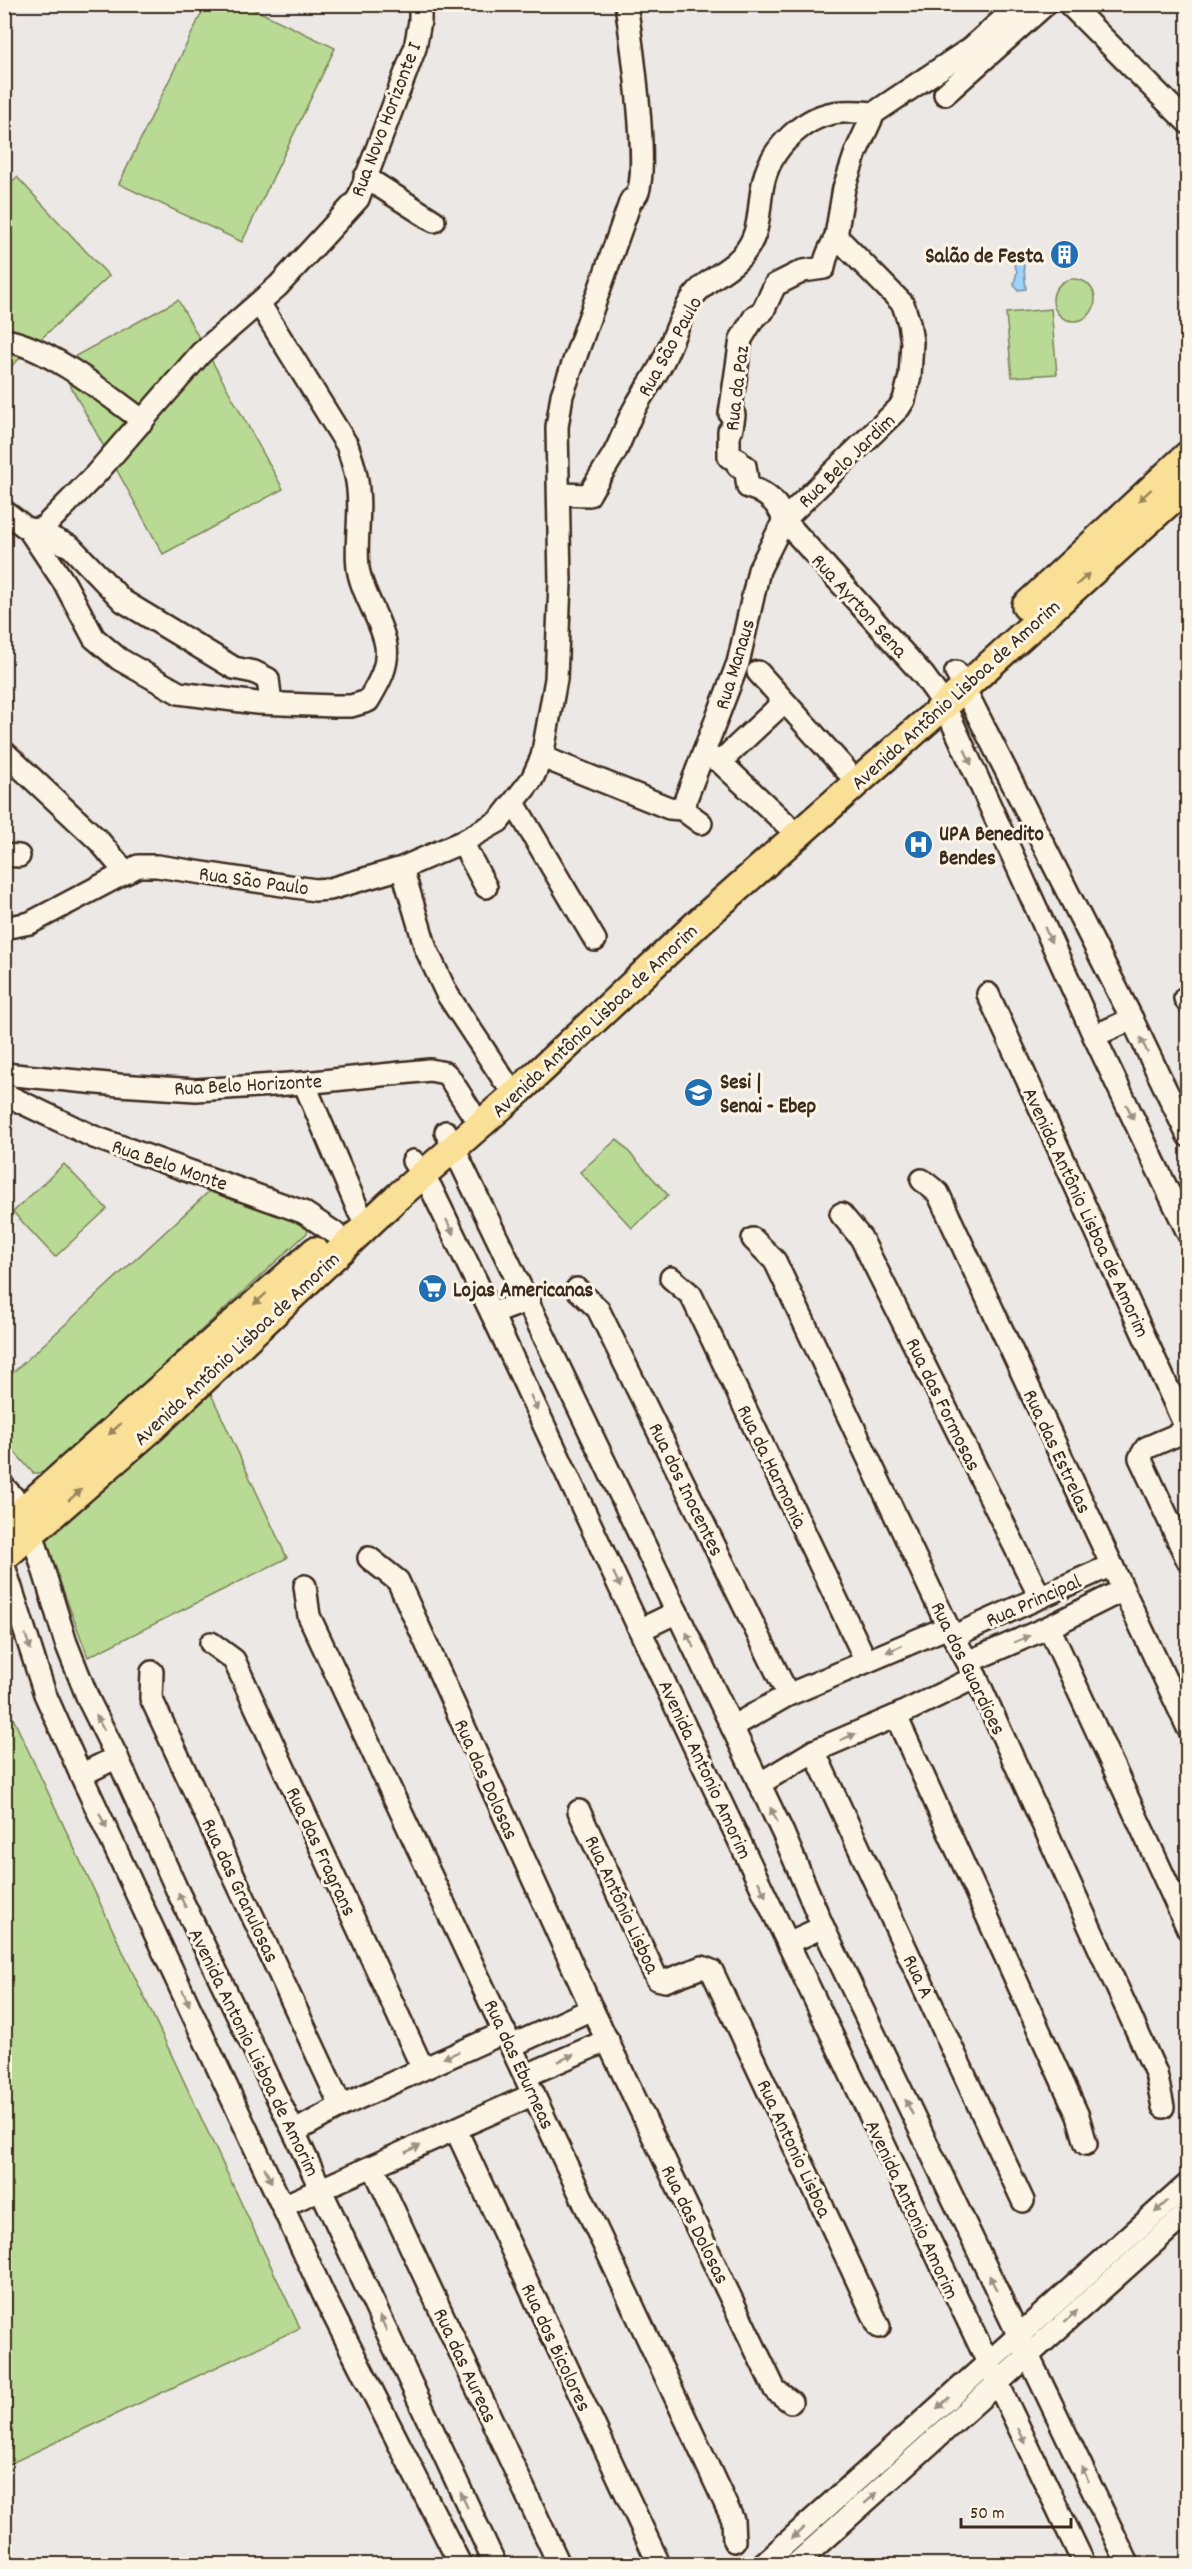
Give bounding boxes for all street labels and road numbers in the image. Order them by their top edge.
street label: Rua Novo Horizonte I [344,38,431,202]
street label: Rua São Paulo [632,292,712,403]
street label: Rua da Paz [719,344,759,433]
street label: Rua Belo Jardim [792,408,904,517]
street label: Rua Ayrton Sena [803,548,914,667]
street label: Avenida Antônio Lisboa de Amorim [846,594,1069,799]
street label: Rua Manaus [709,616,765,714]
street label: Rua São Paulo [197,860,310,906]
street label: Avenida Antônio Lisboa de Amorim [486,918,706,1126]
street label: Rua Belo Horizonte [173,1068,323,1106]
street label: Avenida Antônio Lisboa de Amorim [1013,1083,1156,1343]
street label: Rua Belo Monte [107,1133,231,1201]
street label: Avenida Antônio Lisboa de Amorim [128,1246,348,1454]
street label: Rua das Formosas [896,1334,987,1477]
street label: Rua das Estrelas [1013,1385,1097,1519]
street label: Rua da Harmonia [727,1401,814,1535]
street label: Rua dos Inocentes [639,1418,730,1562]
street label: Rua Principal [982,1568,1087,1637]
street label: Rua dos Guardioes [921,1597,1012,1741]
street label: Avenida Antonio Amorim [649,1676,758,1865]
street label: Rua das Dolosas [444,1715,524,1845]
street label: Rua das Fragrans [276,1783,362,1922]
street label: Rua das Granulosas [192,1814,285,1968]
street label: Rua Antônio Lisboa [575,1831,666,1980]
street label: Avenida Antonio Lisboa de Amorim [179,1924,326,2183]
street label: Rua A [893,1950,939,2004]
street label: Rua das Eburneas [474,1995,561,2135]
street label: Rua Antonio Lisboa [747,2075,838,2224]
street label: Avenida Antonio Amorim [856,2116,965,2305]
street label: Rua das Dolosas [651,2161,735,2290]
street label: Rua dos Bicolores [511,2279,597,2417]
street label: Rua das Aureas [424,2304,503,2429]

